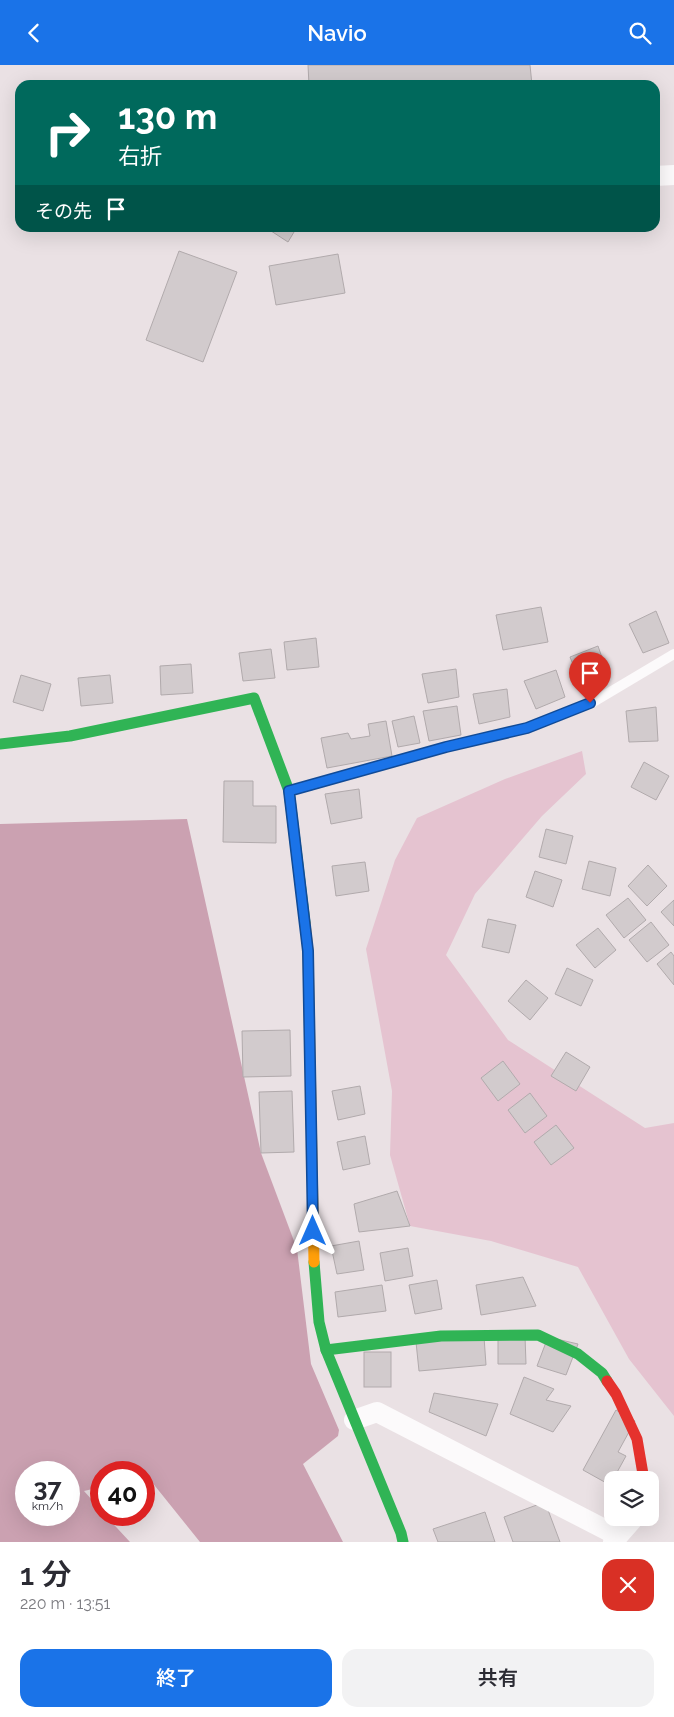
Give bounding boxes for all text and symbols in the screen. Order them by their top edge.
icon: back [20,19,48,47]
icon: search [626,19,654,47]
text: Navio [307,20,367,46]
text: 130 m [118,96,217,137]
icon: right [35,100,100,165]
text: 右折 [118,143,162,169]
icon: arrive [102,195,130,223]
text: その先 [35,200,92,222]
pin [569,652,611,703]
icon: arrive [576,659,604,687]
position arrow [286,1204,338,1256]
speed limit sign: 40 [90,1461,155,1526]
map controls [604,1471,659,1526]
button: layers [604,1471,659,1526]
text: 37 [34,1472,61,1502]
text: km/h [32,1499,63,1513]
text: 1 分 [20,1557,72,1592]
button: close [602,1559,654,1611]
text: 220 m · 13:51 [20,1594,110,1613]
button: 終了 [20,1649,332,1707]
button: 共有 [342,1649,654,1707]

